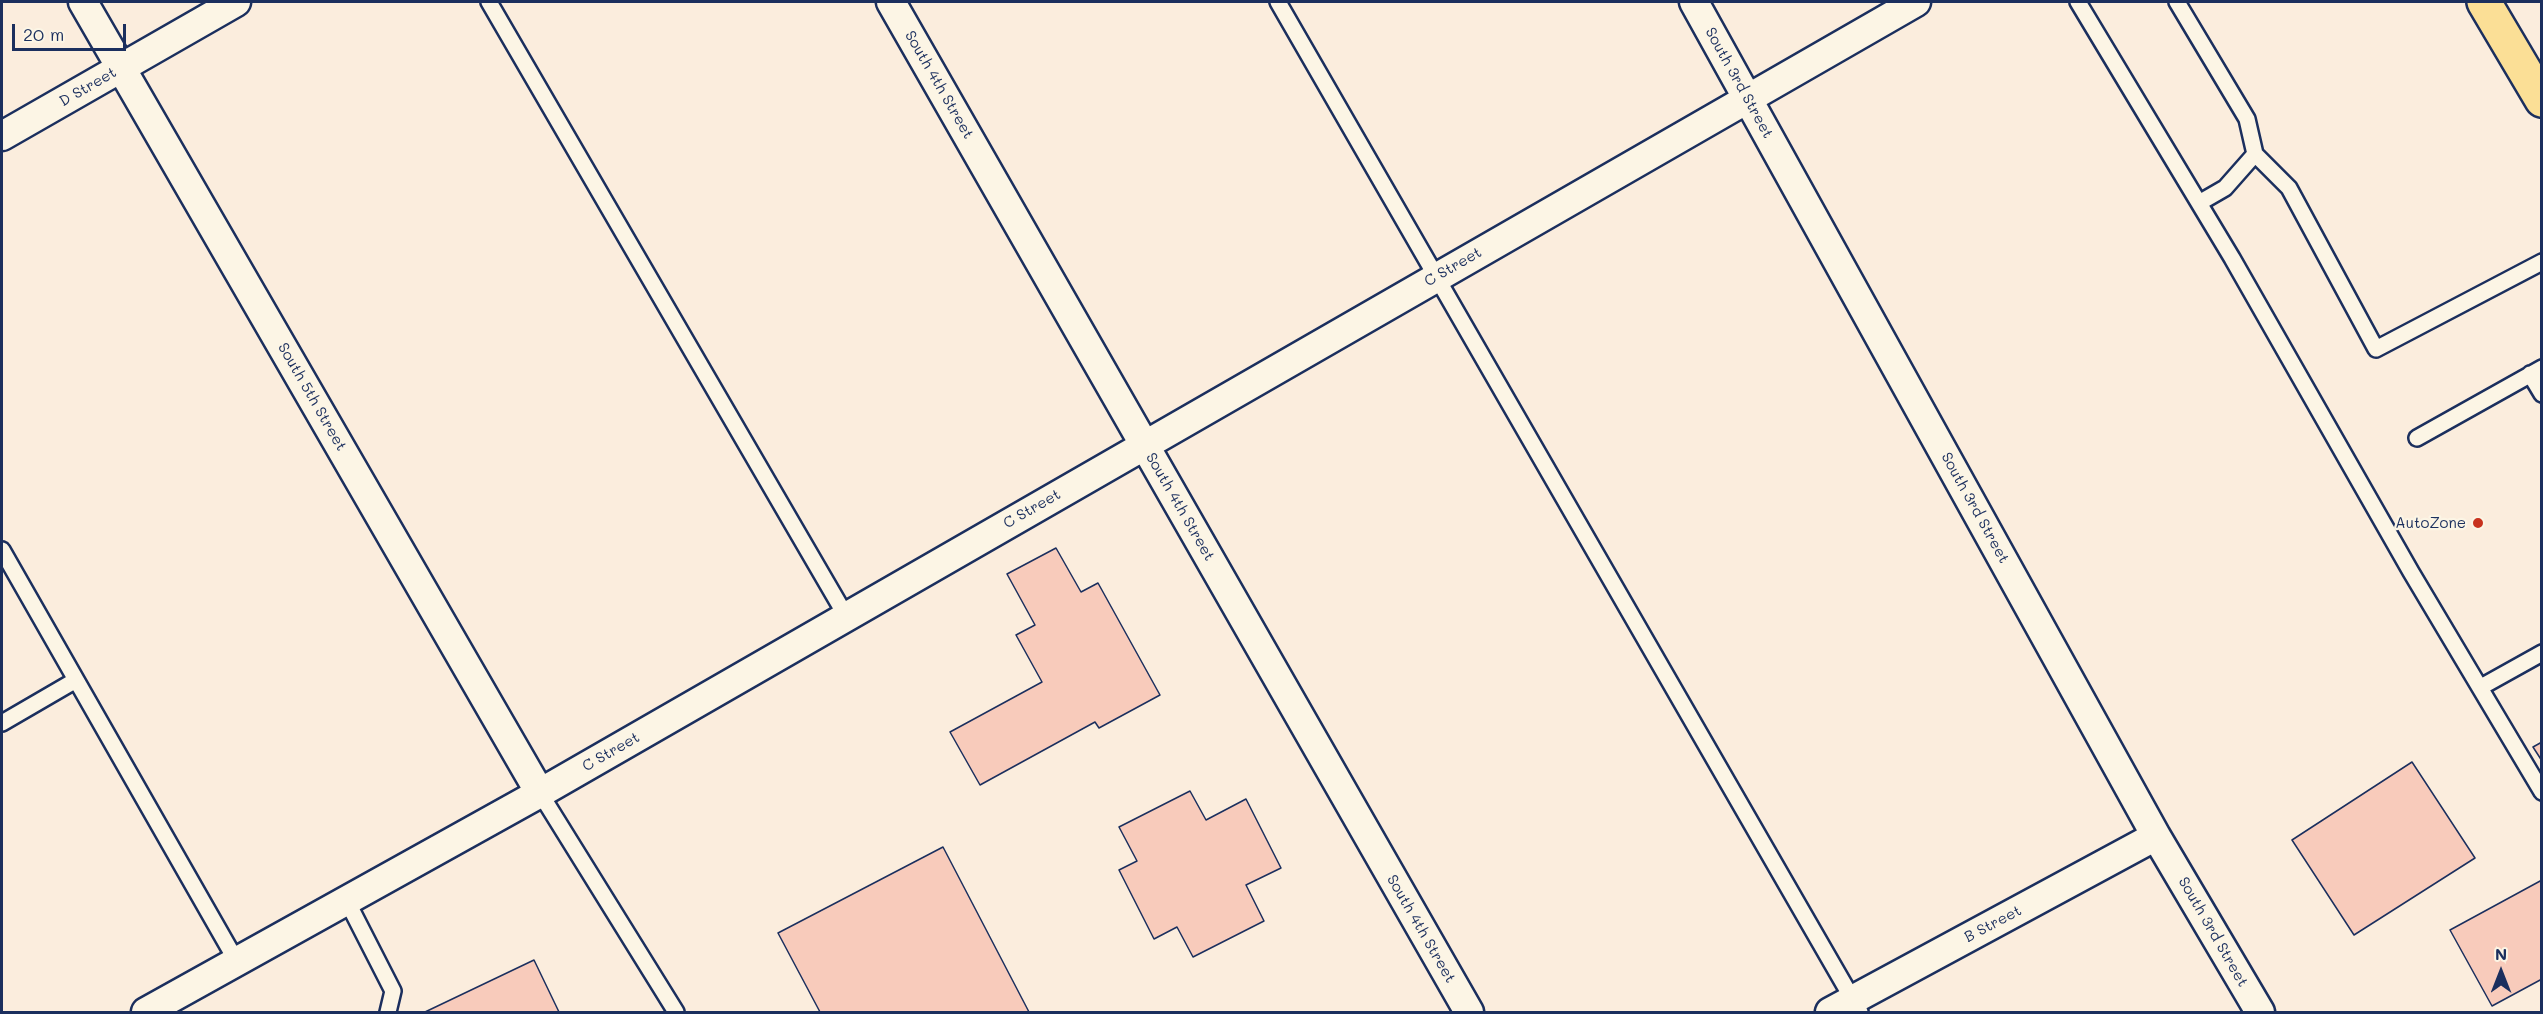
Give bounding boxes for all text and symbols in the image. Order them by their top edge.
scale bar [15,12,129,50]
text: 20 m [23,22,64,46]
street label: South 3rd Street [1701,25,1777,141]
street label: South 4th Street [901,28,977,142]
street label: D Street [56,63,120,111]
street label: C Street [1421,243,1485,291]
street label: South 5th Street [274,340,350,454]
street label: South 4th Street [1142,450,1218,564]
street label: South 3rd Street [1937,450,2013,566]
street label: C Street [1000,485,1064,533]
place label: AutoZone [2395,514,2466,532]
marker: AutoZone [2471,516,2485,530]
street label: C Street [579,728,643,776]
street label: South 4th Street [1383,872,1459,986]
street label: South 3rd Street [2174,874,2252,990]
street label: B Street [1961,902,2025,946]
north arrow [2471,942,2531,1002]
text: N [2495,943,2507,964]

